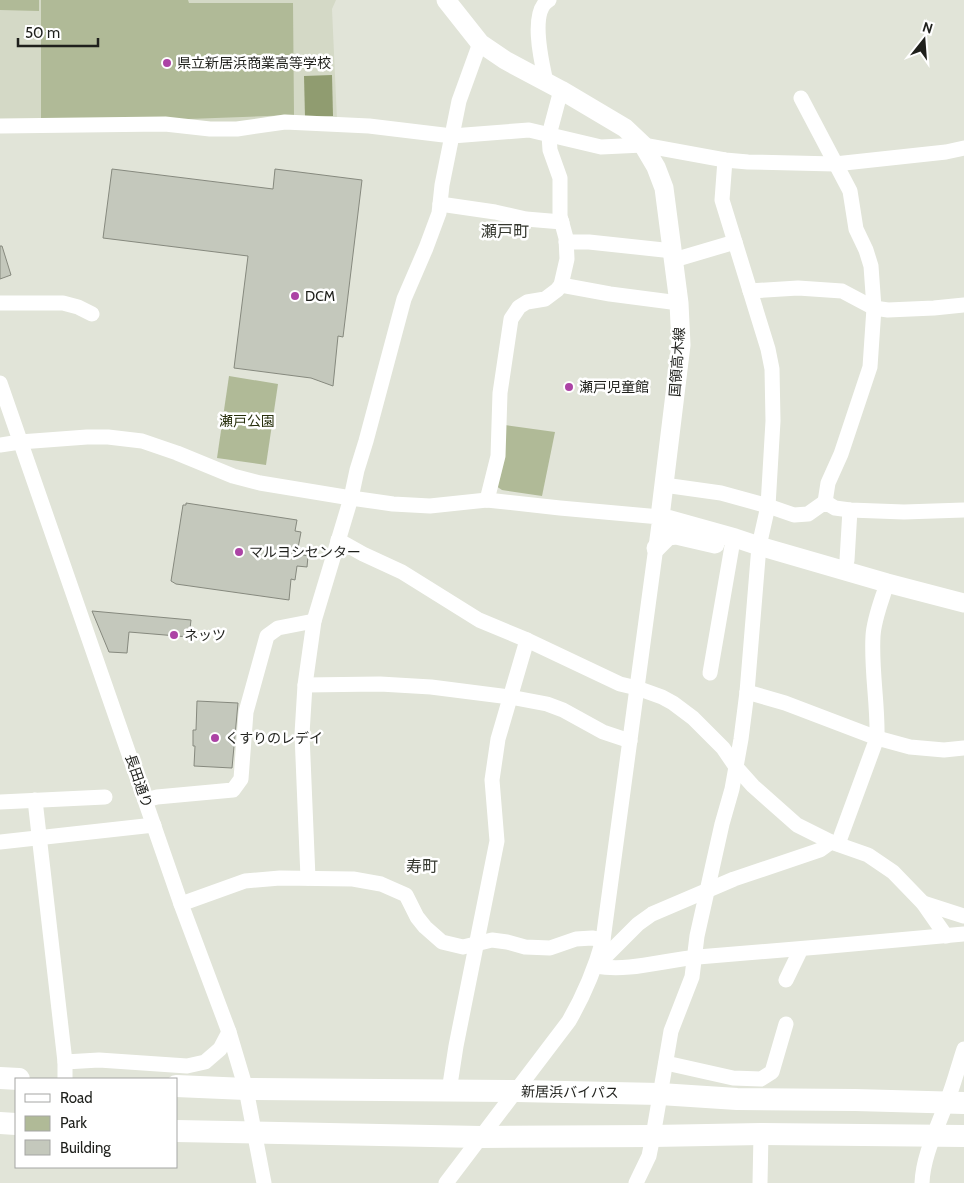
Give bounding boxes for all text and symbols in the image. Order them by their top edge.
scale bar [18,15,98,47]
north arrow [899,15,949,65]
text: N [920,18,935,38]
text: 50 m [25,24,60,42]
place label: 県立新居浜商業高等学校 [177,54,331,72]
marker: 県立新居浜商業高等学校 [161,57,173,69]
district label: 瀬戸町 [481,222,529,241]
place label: DCM [305,287,335,305]
marker: DCM [289,290,301,302]
street label: 国領高木線 [666,326,688,398]
place label: 瀬戸児童館 [579,378,649,396]
marker: 瀬戸児童館 [563,381,575,393]
park label: 瀬戸公園 [219,412,275,430]
place label: マルヨシセンター [249,543,361,561]
marker: マルヨシセンター [233,546,245,558]
place label: ネッツ [184,626,226,644]
marker: ネッツ [168,629,180,641]
place label: くすりのレデイ [225,729,323,747]
marker: くすりのレデイ [209,732,221,744]
street label: 長田通り [121,752,157,810]
district label: 寿町 [406,857,438,876]
legend [15,1078,178,1168]
street label: 新居浜バイパス [521,1082,619,1102]
text: Road [60,1089,93,1107]
text: Park [60,1114,87,1132]
text: Building [60,1139,111,1157]

